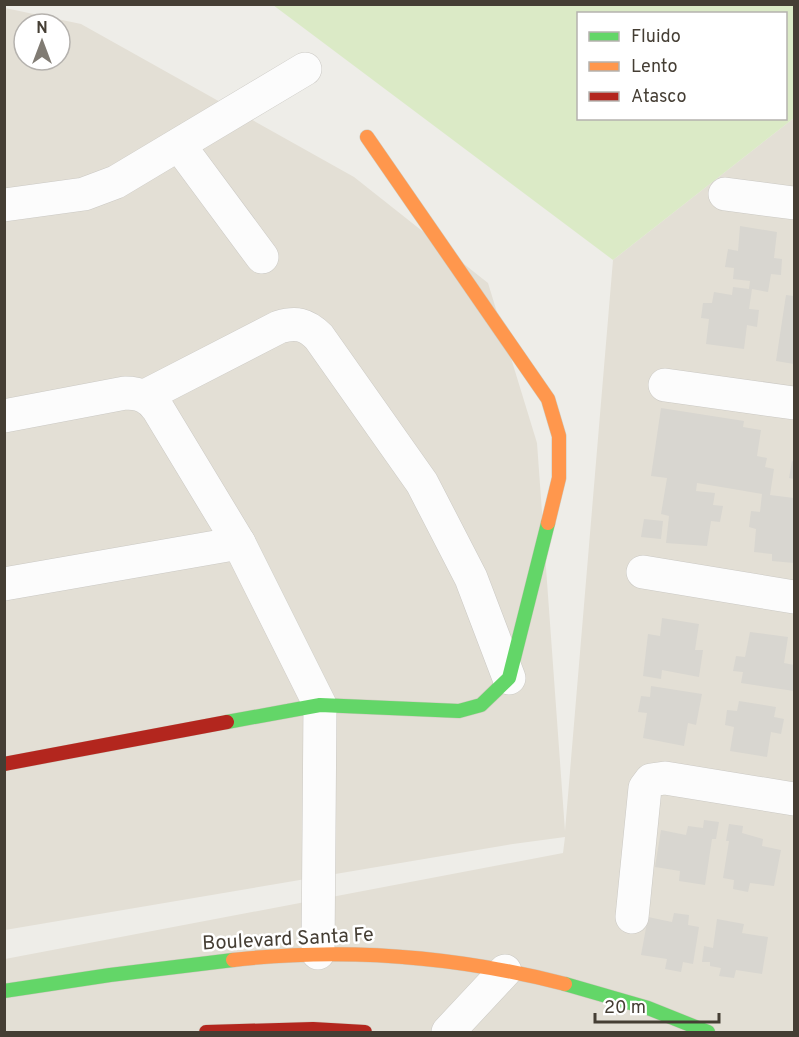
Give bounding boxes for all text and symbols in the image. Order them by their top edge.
north arrow [12,12,72,72]
legend [577,12,787,120]
text: N [36,19,48,39]
text: Fluido [631,26,681,49]
text: Lento [631,56,677,79]
text: Atasco [631,86,687,109]
street label: Boulevard Santa Fe [201,923,375,957]
scale bar [595,986,720,1024]
text: 20 m [604,997,646,1020]

